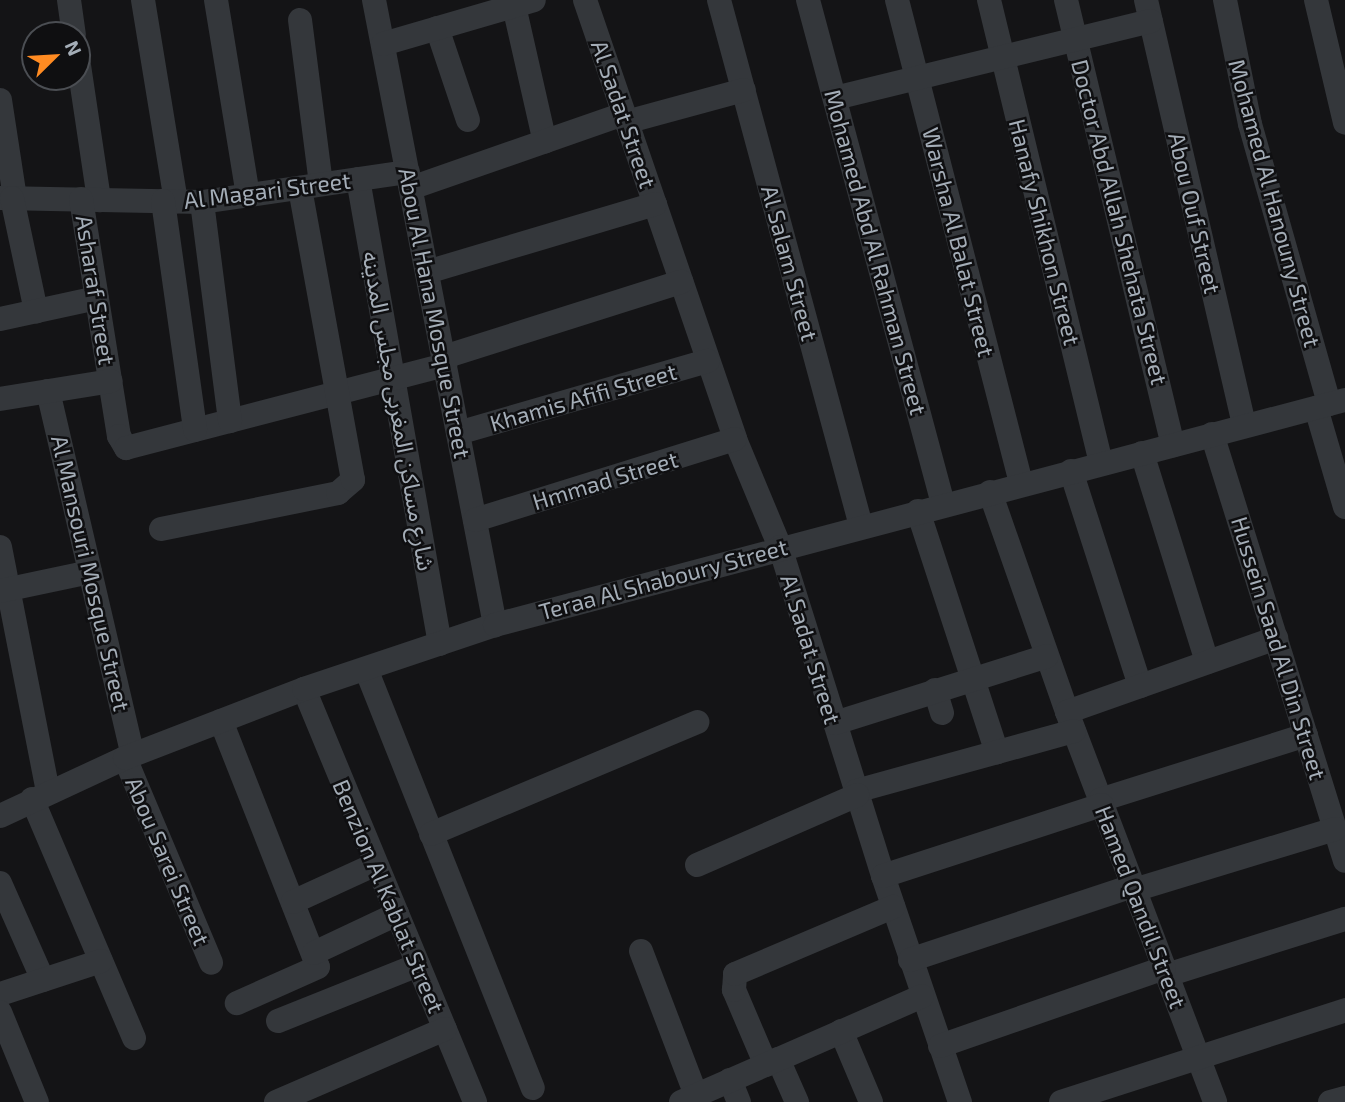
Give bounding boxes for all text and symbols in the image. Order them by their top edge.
north arrow [21,21,91,91]
street label: Al Sadat Street [586,36,662,192]
text: N [61,37,87,59]
street label: Mohamed Al Hanouny Street [1223,55,1327,351]
street label: Doctor Abd Allah Shehata Street [1066,56,1174,388]
street label: Mohamed Abd Al Rahman Street [819,85,933,419]
street label: Hanafy Shikhon Street [1003,116,1087,348]
street label: Warsha Al Balat Street [917,124,1001,360]
street label: Abou Ouf Street [1163,130,1227,296]
street label: Abou Al Hana Mosque Street [393,165,477,461]
street label: Al Magari Street [182,166,352,214]
street label: Al Salam Street [756,182,824,344]
street label: Asharaf Street [71,213,121,367]
street label: شارع مساكن المغربى مجلس المدينه [357,249,441,573]
street label: Khamis Afifi Street [486,357,680,437]
street label: Al Mansouri Mosque Street [46,432,136,714]
street label: Hmmad Street [529,445,681,515]
street label: Hussein Saad Al Din Street [1226,513,1332,783]
street label: Teraa Al Shaboury Street [535,532,791,626]
street label: Al Sadat Street [775,571,847,727]
street label: Abou Sarei Street [120,773,216,949]
street label: Benzion Al Kablat Street [327,775,451,1017]
street label: Hamed Qandil Street [1090,802,1192,1012]

